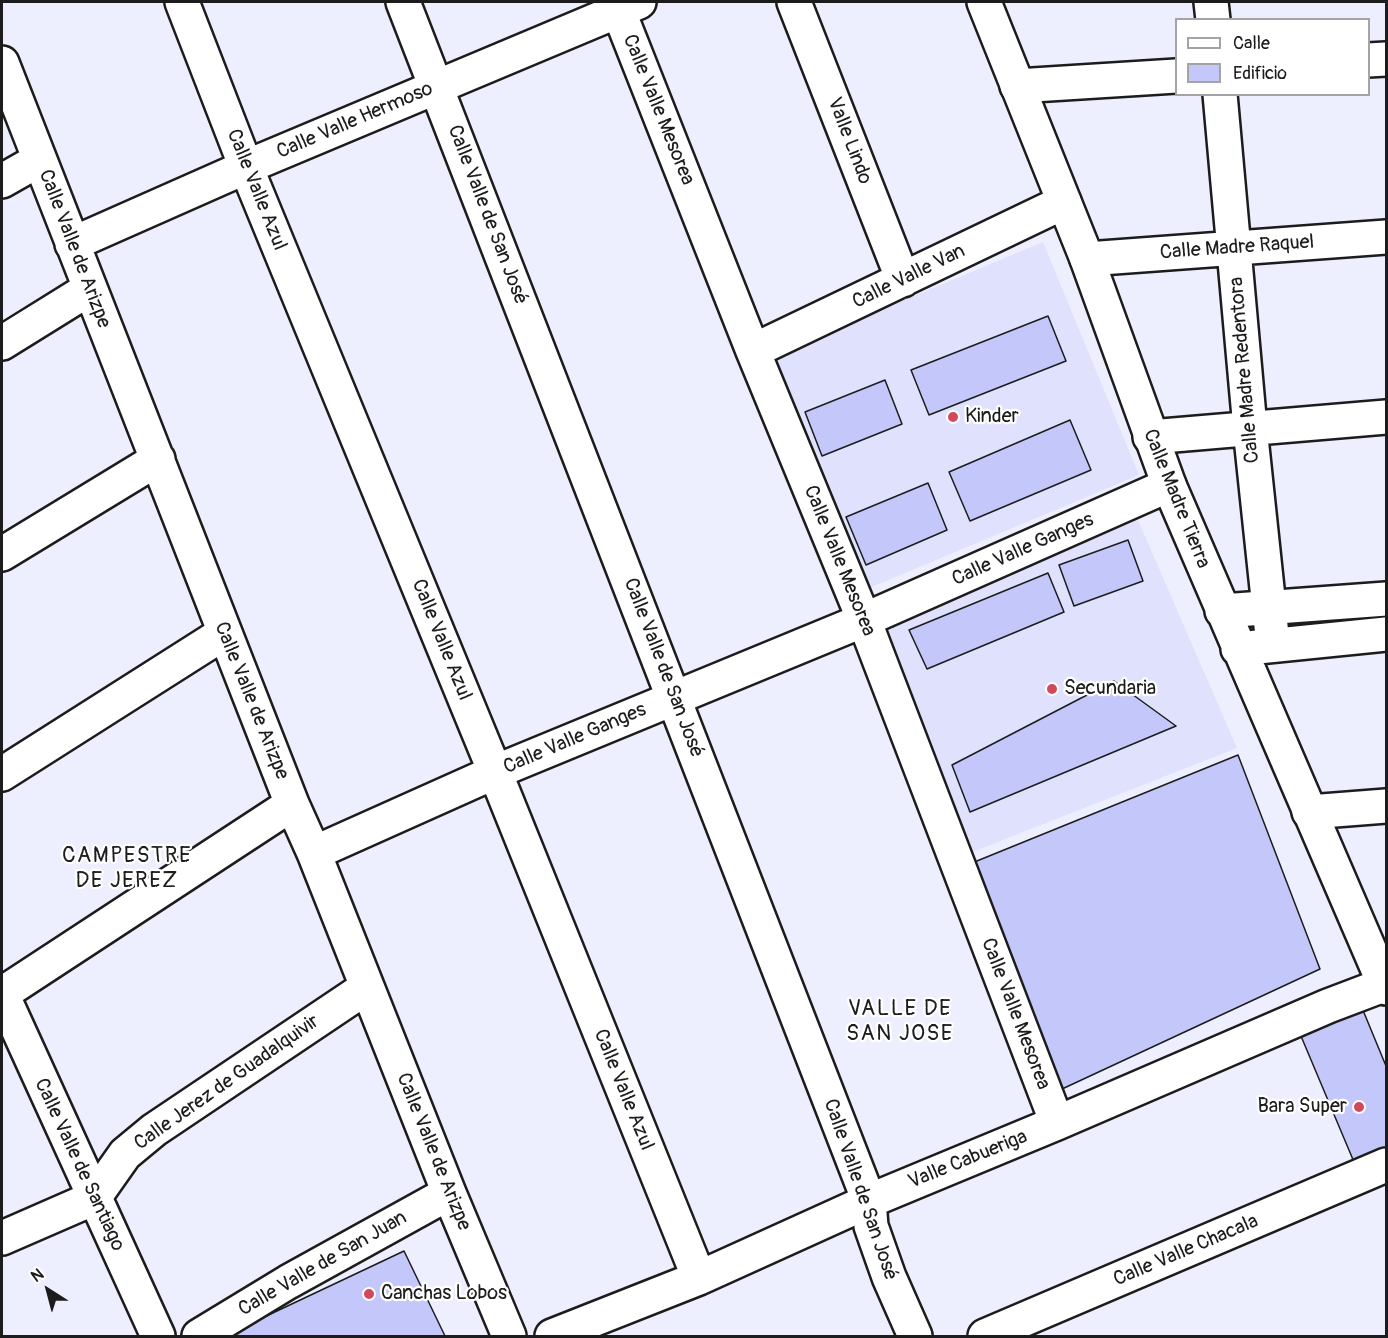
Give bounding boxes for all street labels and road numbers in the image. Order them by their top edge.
street label: Calle Valle Mesorea [617,31,699,189]
street label: Calle Valle Hermoso [273,77,437,165]
street label: Valle Lindo [821,94,877,188]
street label: Calle Valle de San José [442,122,532,308]
street label: Calle Valle Azul [221,126,291,254]
street label: Calle Valle de Arizpe [33,166,115,332]
street label: Calle Madre Raquel [1159,231,1315,265]
street label: Calle Valle Van [849,239,969,315]
street label: Calle Madre Redentora [1225,276,1265,464]
street label: Calle Madre Tierra [1137,426,1215,572]
street label: Calle Valle Mesorea [798,482,880,640]
street label: Calle Valle Ganges [948,508,1098,592]
street label: Calle Valle de San José [618,575,708,761]
street label: Calle Valle Azul [406,576,476,704]
street label: Calle Valle de Arizpe [208,619,294,783]
street label: Calle Valle Ganges [500,698,650,780]
street label: Calle Valle Mesorea [975,935,1055,1093]
street label: Calle Jerez de Guadalquivir [130,1010,324,1156]
street label: Calle Valle Azul [588,1026,658,1154]
street label: Calle Valle de Arizpe [390,1070,476,1234]
street label: Calle Valle de Santiago [28,1075,130,1255]
street label: Calle Valle de San José [818,1096,902,1284]
street label: Valle Cabueriga [905,1125,1031,1195]
street label: Calle Valle de San Juan [235,1206,411,1322]
street label: Calle Valle Chacala [1110,1210,1262,1292]

